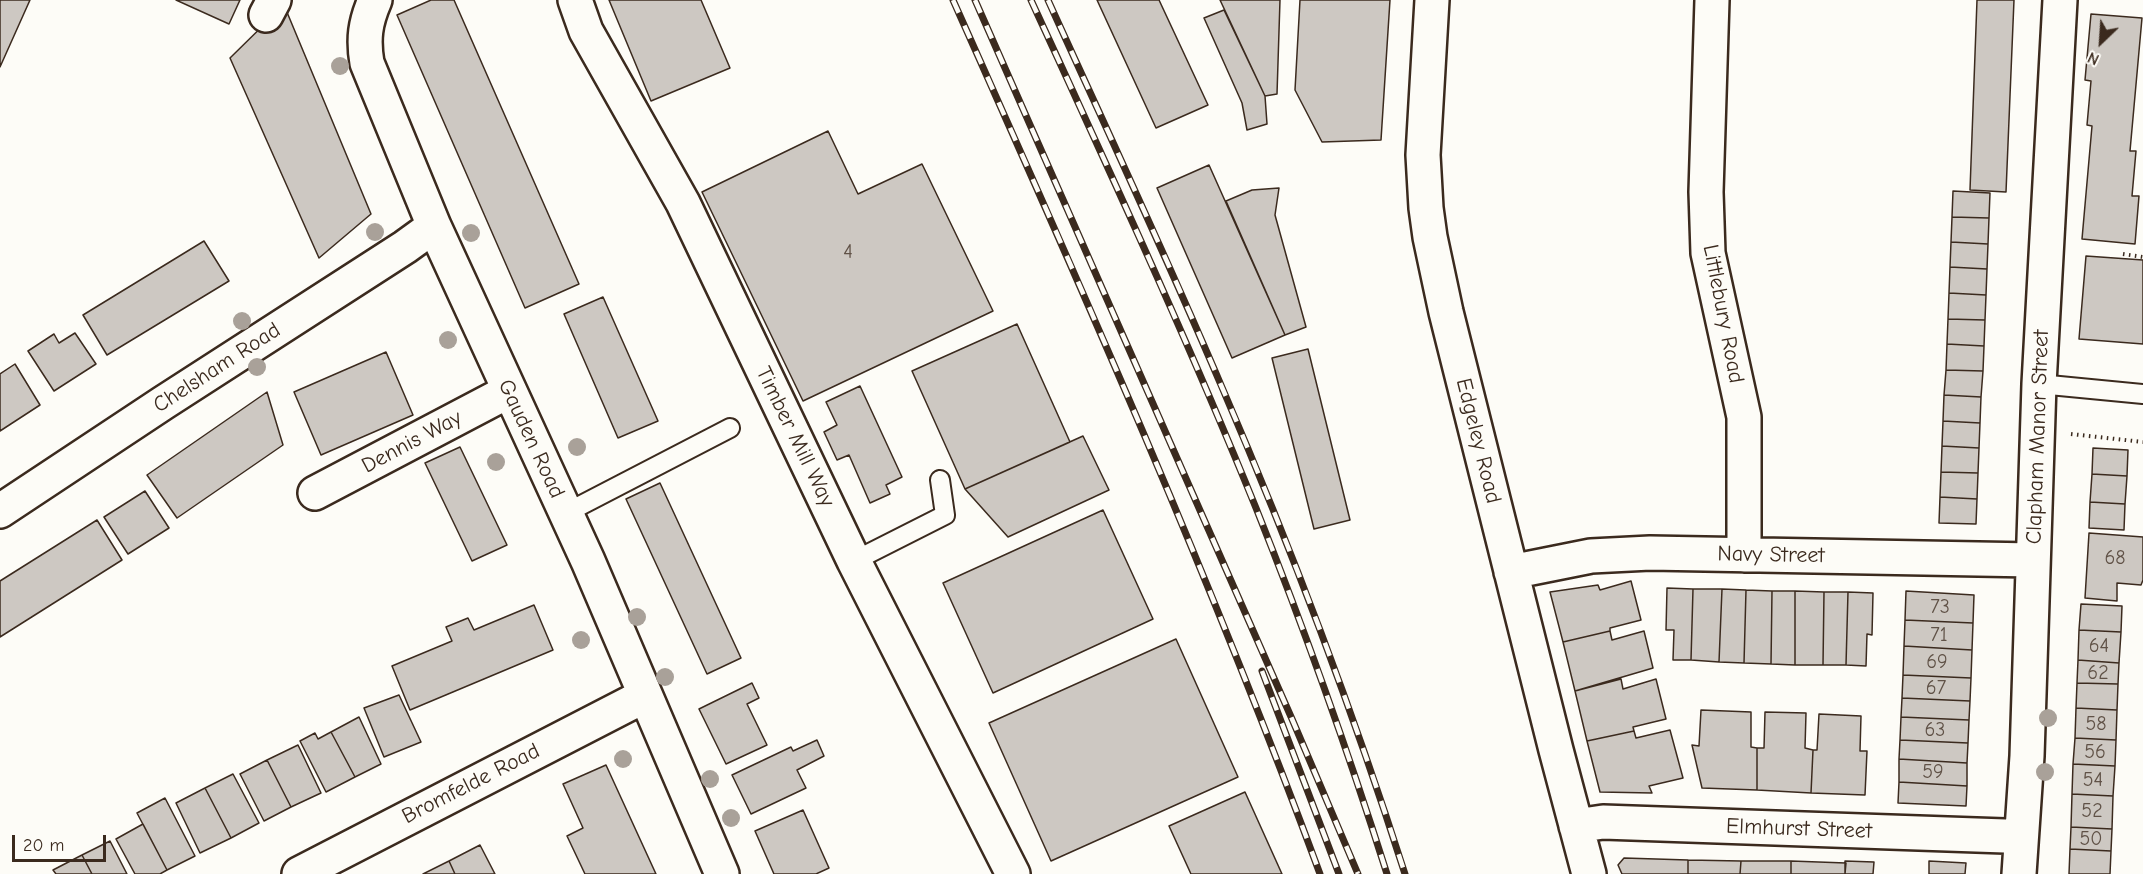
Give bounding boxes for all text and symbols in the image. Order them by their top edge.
north arrow [2071,12,2131,72]
text: N [2085,48,2102,69]
house number: 4 [843,240,853,264]
street label: Littlebury Road [1697,242,1749,386]
street label: Chelsham Road [148,317,286,419]
street label: Clapham Manor Street [2021,329,2055,545]
street label: Timber Mill Way [750,363,840,511]
street label: Gauden Road [492,375,570,503]
street label: Edgeley Road [1450,376,1506,506]
street label: Dennis Way [357,405,467,479]
street label: Navy Street [1717,541,1825,569]
house number: 68 [2104,546,2126,570]
house number: 73 [1930,595,1950,619]
house number: 71 [1930,623,1948,647]
house number: 64 [2089,634,2109,658]
house number: 69 [1926,650,1948,674]
house number: 62 [2087,661,2109,685]
house number: 67 [1926,676,1946,700]
house number: 58 [2085,712,2107,736]
house number: 63 [1925,718,1945,742]
street label: Bromfelde Road [398,738,544,830]
house number: 56 [2084,740,2106,764]
house number: 59 [1922,760,1944,784]
house number: 54 [2083,768,2103,792]
house number: 52 [2081,799,2103,823]
street label: Elmhurst Street [1726,813,1872,845]
scale bar [15,823,110,861]
house number: 50 [2079,827,2103,851]
text: 20 m [23,835,64,856]

